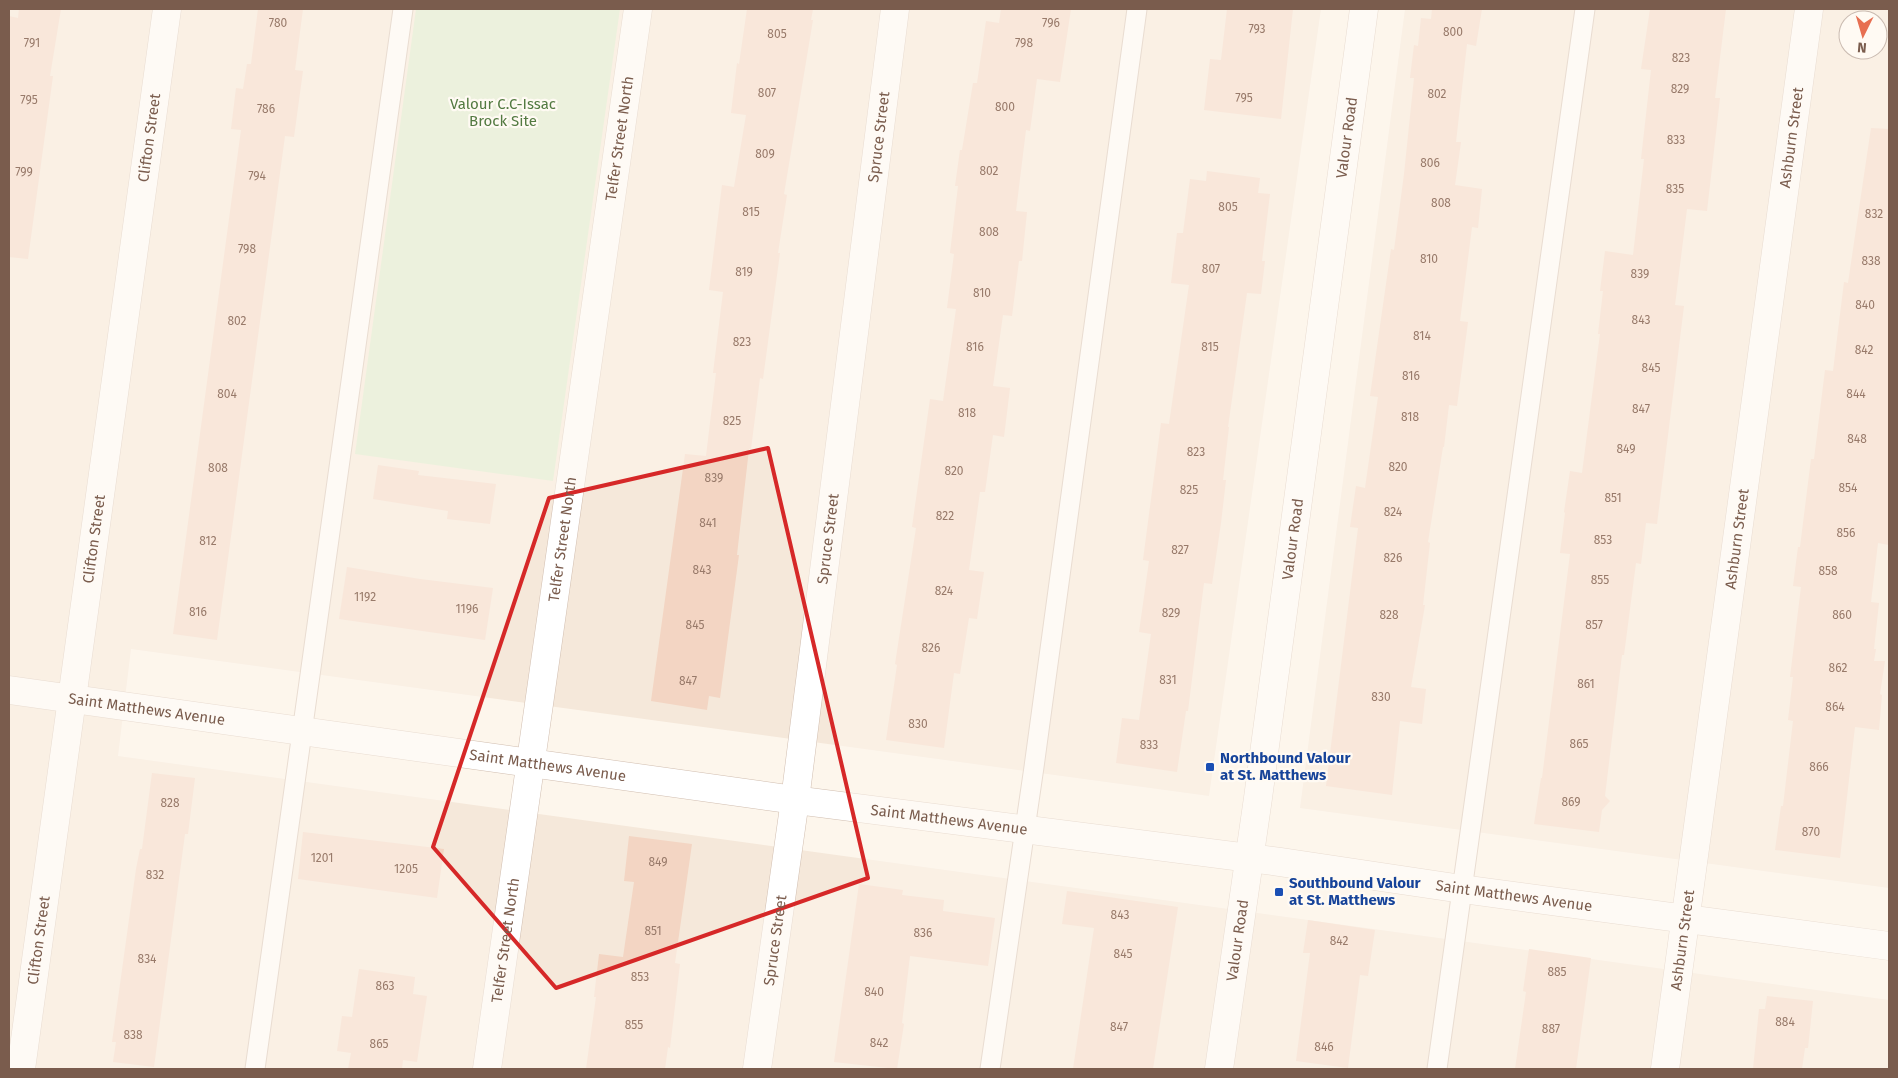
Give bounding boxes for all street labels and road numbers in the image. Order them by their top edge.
street label: Telfer Street North [602,75,637,202]
street label: Ashburn Street [1776,86,1807,189]
street label: Spruce Street [864,90,894,183]
street label: Clifton Street [134,92,164,183]
street label: Valour Road [1332,96,1361,180]
street label: Telfer Street North [545,476,580,603]
street label: Ashburn Street [1721,487,1753,590]
street label: Spruce Street [813,492,843,585]
street label: Clifton Street [79,493,109,585]
street label: Valour Road [1278,497,1307,581]
street label: Saint Matthews Avenue [67,689,226,729]
street label: Saint Matthews Avenue [468,746,627,785]
street label: Saint Matthews Avenue [870,801,1029,839]
street label: Saint Matthews Avenue [1434,876,1593,915]
street label: Telfer Street North [488,877,523,1004]
street label: Ashburn Street [1667,888,1698,992]
street label: Spruce Street [760,893,791,987]
street label: Clifton Street [24,894,54,986]
street label: Valour Road [1223,898,1252,982]

